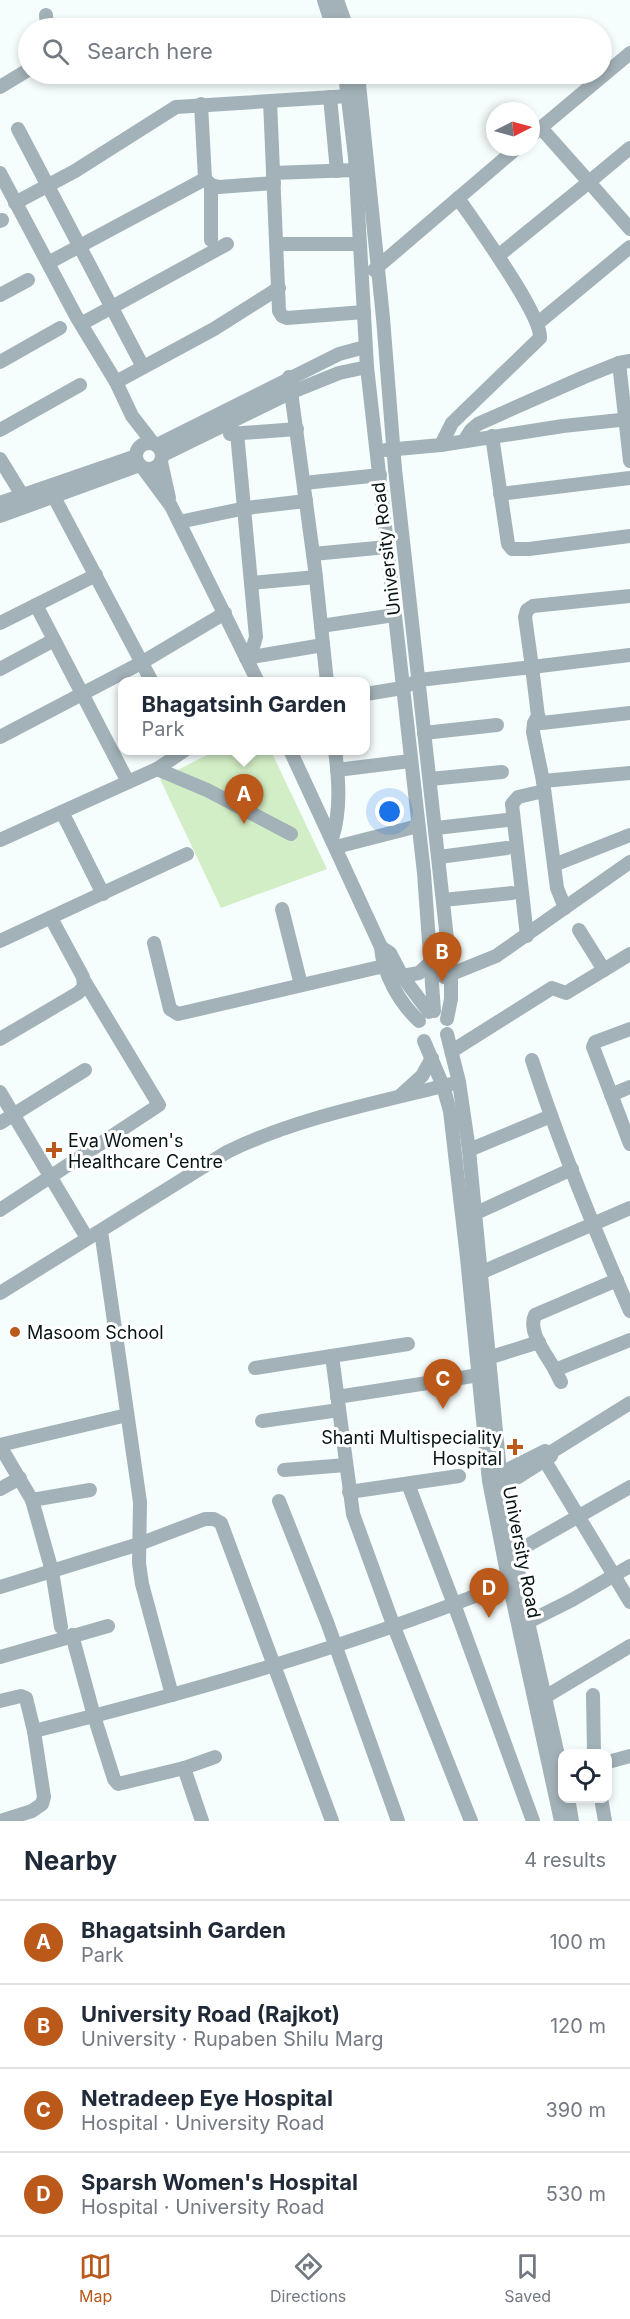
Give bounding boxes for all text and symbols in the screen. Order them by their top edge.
search box [18,18,612,84]
icon: search [39,35,72,68]
text: Search here [87,38,213,64]
north arrow [486,102,540,156]
street label: University Road [367,481,405,617]
popup [118,677,370,755]
text: Bhagatsinh Garden [142,691,346,717]
text: Park [142,717,184,741]
pin: A [224,774,264,824]
your location [375,797,404,826]
pin: B [422,932,462,982]
place label: Eva Women's Healthcare Centre [68,1130,223,1172]
marker: Eva Women's Healthcare Centre [45,1141,63,1159]
place label: Masoom School [27,1322,164,1343]
marker: Masoom School [8,1325,22,1339]
pin: C [424,1360,462,1409]
place label: Shanti Multispeciality Hospital [321,1427,502,1469]
marker: Shanti Multispeciality Hospital [506,1438,524,1456]
street label: University Road [499,1484,545,1620]
pin: D [470,1568,508,1618]
map controls [558,1749,612,1803]
button: locate [558,1749,612,1803]
text: Nearby [24,1845,117,1876]
text: 4 results [524,1848,606,1872]
text: Bhagatsinh Garden [81,1917,286,1943]
text: A [36,1930,51,1954]
text: 100 m [549,1930,606,1954]
text: Park [81,1943,124,1967]
text: University Road (Rajkot) [81,2001,340,2027]
text: B [37,2014,50,2038]
text: 120 m [550,2014,606,2038]
text: University · Rupaben Shilu Marg [81,2027,383,2051]
text: Netradeep Eye Hospital [81,2085,333,2111]
text: C [36,2098,51,2122]
text: 390 m [545,2098,606,2122]
text: Hospital · University Road [81,2111,324,2135]
text: Sparsh Women's Hospital [81,2169,358,2195]
text: D [36,2182,51,2206]
text: 530 m [546,2182,606,2206]
text: Hospital · University Road [81,2195,324,2219]
tab: Map [79,2250,112,2306]
tab: Directions [270,2250,346,2306]
tab: Saved [504,2250,551,2306]

